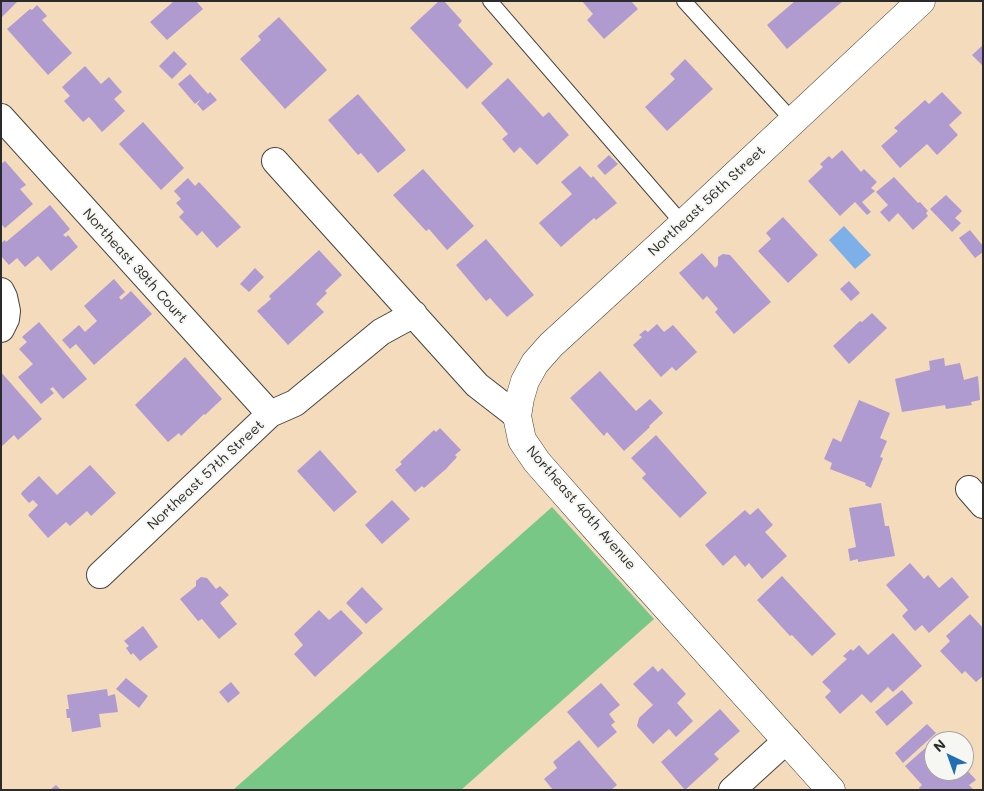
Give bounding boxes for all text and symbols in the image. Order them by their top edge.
street label: Northeast 56th Street [645,142,769,260]
street label: Northeast 39th Court [79,205,191,327]
street label: Northeast 57th Street [144,416,268,534]
street label: Northeast 40th Avenue [523,443,639,573]
north arrow [924,731,974,781]
text: N [929,735,950,756]

